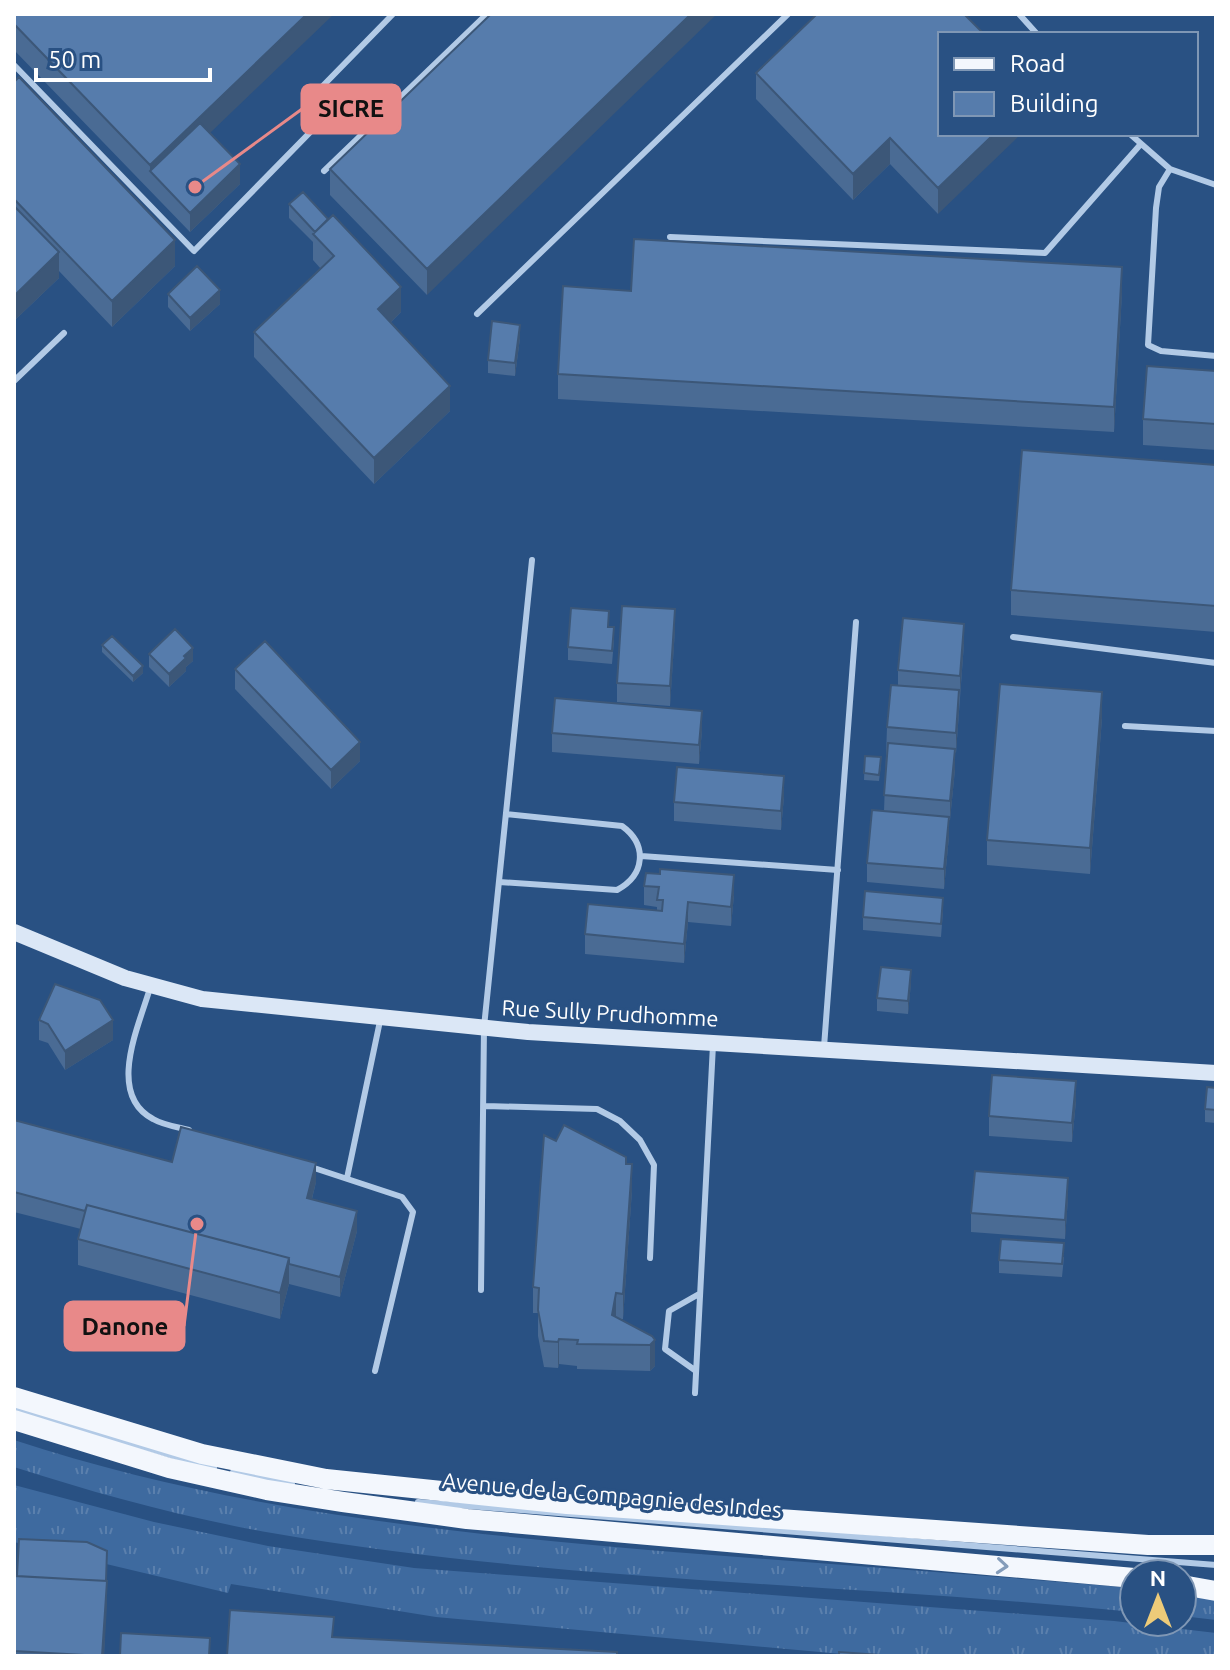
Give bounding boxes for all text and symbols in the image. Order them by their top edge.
scale bar [36,32,210,82]
legend [938,32,1198,136]
text: 50 m [48,46,101,73]
text: Road [1010,50,1065,77]
callout: SICRE [302,85,400,133]
text: Building [1010,90,1098,117]
text: SICRE [318,95,384,122]
street label: Rue Sully Prudhomme [501,994,719,1031]
callout: Danone [65,1302,184,1350]
text: Danone [82,1313,168,1340]
street label: Avenue de la Compagnie des Indes [441,1467,783,1522]
one-way arrow [996,1558,1009,1575]
north arrow [1118,1558,1198,1638]
text: N [1150,1565,1166,1590]

